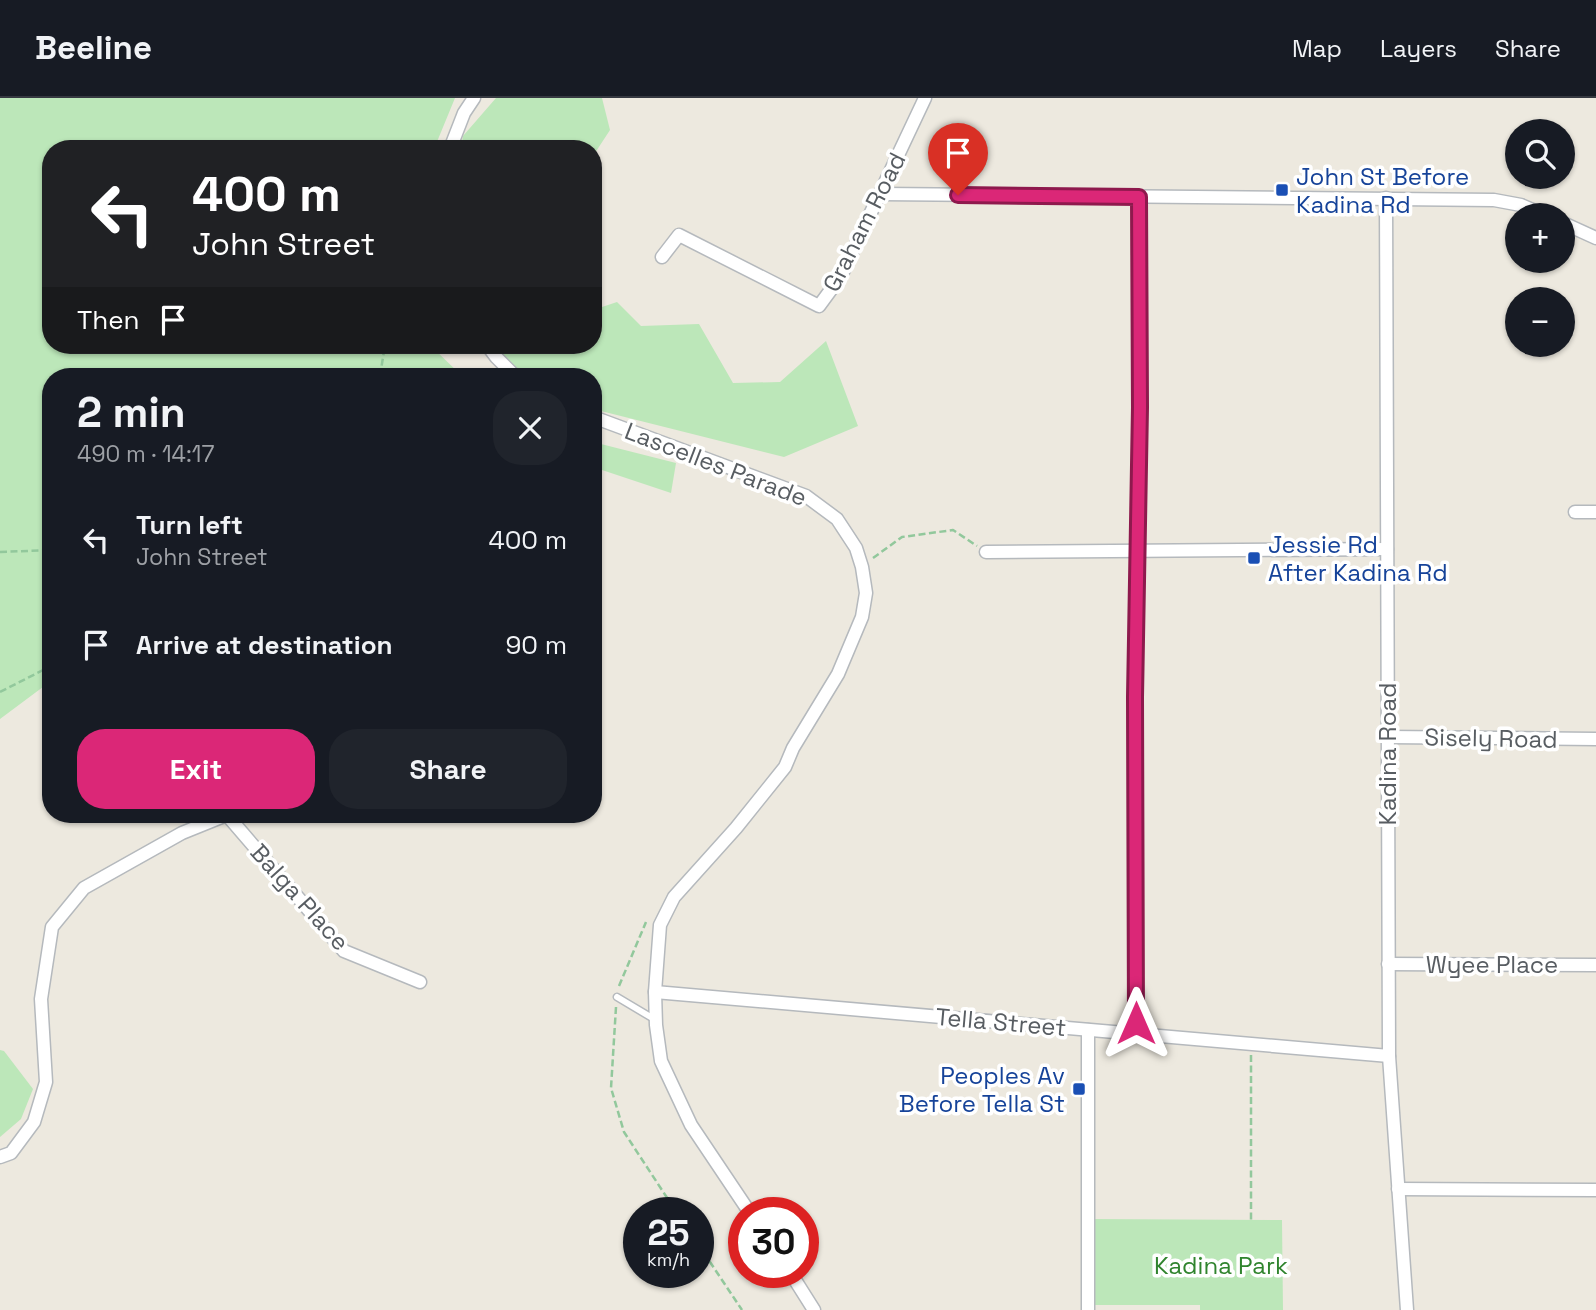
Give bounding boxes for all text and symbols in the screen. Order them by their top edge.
text: Beeline [35,27,152,69]
text: Map [1292,33,1342,64]
text: Layers [1380,33,1457,64]
text: Share [1495,33,1561,64]
map controls [1505,119,1575,357]
button: search [1505,119,1575,189]
pin [928,123,988,195]
icon: arrive [939,134,977,172]
street label: Graham Road [816,147,912,297]
place label: John St Before Kadina Rd [1296,161,1469,220]
text: 400 m [192,163,341,225]
icon: left [77,168,168,259]
marker: John St Before Kadina Rd [1274,182,1290,198]
button: + [1505,203,1575,273]
text: John Street [192,224,375,264]
button: − [1505,287,1575,357]
icon: arrive [154,301,192,339]
text: Then [77,303,140,337]
text: 2 min [77,386,186,439]
button: close [493,391,567,465]
street label: Lascelles Parade [621,415,811,513]
text: 490 m · 14:17 [77,439,214,469]
text: Turn left [136,508,243,542]
icon: left [77,521,115,559]
text: 400 m [488,523,567,557]
place label: Jessie Rd After Kadina Rd [1268,529,1448,588]
text: John Street [136,542,268,572]
marker: Jessie Rd After Kadina Rd [1246,550,1262,566]
icon: arrive [77,626,115,664]
text: Arrive at destination [136,628,393,662]
text: 90 m [505,628,567,662]
street label: Kadina Road [1372,682,1403,826]
street label: Sisely Road [1424,721,1558,755]
button: Exit [77,729,315,809]
button: Share [329,729,567,809]
street label: Balga Place [244,837,356,957]
street label: Wyee Place [1426,949,1558,980]
position arrow [1099,986,1173,1060]
street label: Tella Street [934,1001,1068,1043]
place label: Peoples Av Before Tella St [899,1060,1065,1119]
marker: Peoples Av Before Tella St [1071,1081,1087,1097]
speed limit sign: 30 [728,1197,819,1288]
text: 25 [648,1211,689,1255]
text: km/h [647,1248,690,1271]
park label: Kadina Park [1154,1250,1288,1281]

